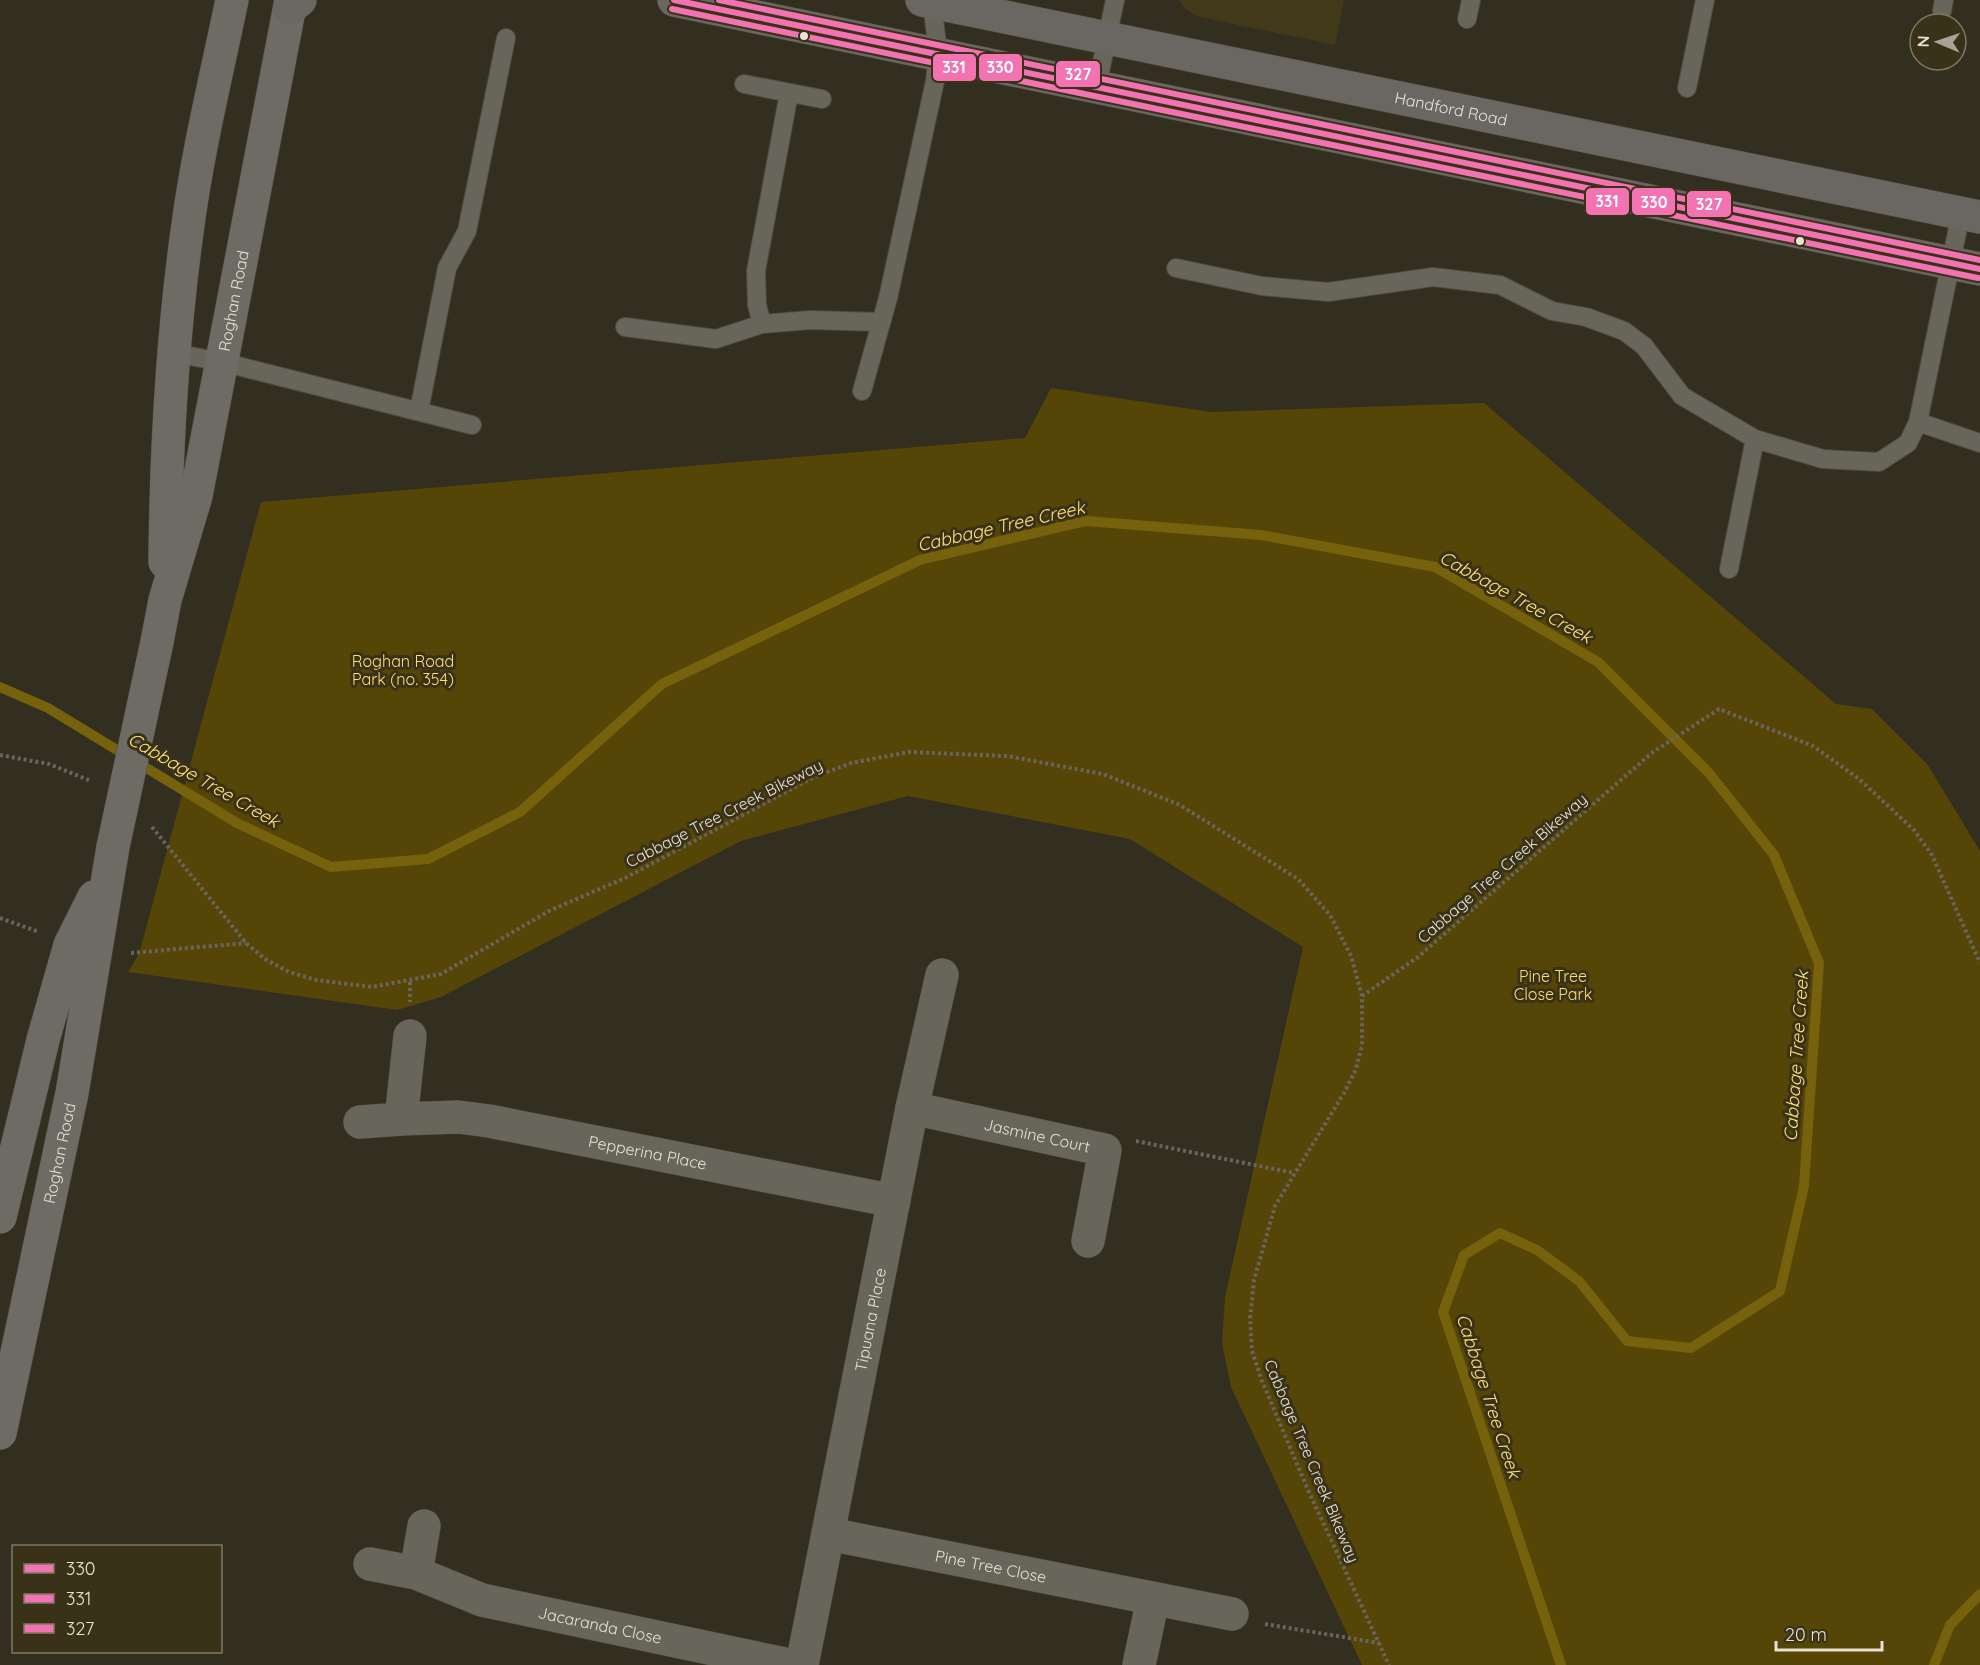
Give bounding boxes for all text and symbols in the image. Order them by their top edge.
north arrow [1908,12,1968,72]
unlabelled marker [798,30,810,42]
text: N [1913,35,1933,48]
line badge: 331 [932,53,977,82]
line badge: 330 [978,53,1023,82]
text: 331 [942,57,966,77]
text: 330 [986,57,1014,77]
line badge: 327 [1055,60,1101,88]
text: 327 [1065,64,1091,84]
street label: Handford Road [1393,87,1509,130]
line badge: 331 [1585,187,1630,216]
line badge: 330 [1631,187,1676,216]
line badge: 327 [1686,190,1732,218]
text: 331 [1595,191,1619,211]
text: 330 [1640,192,1668,212]
text: 327 [1696,194,1722,214]
unlabelled marker [1794,235,1806,247]
street label: Roghan Road [214,249,253,353]
water label: Cabbage Tree Creek [915,495,1088,556]
water label: Cabbage Tree Creek [1436,545,1598,649]
park label: Roghan Road Park (no. 354) [352,651,454,689]
water label: Cabbage Tree Creek [124,727,285,833]
street label: Cabbage Tree Creek Bikeway [622,754,826,872]
street label: Cabbage Tree Creek Bikeway [1413,789,1591,947]
park label: Pine Tree Close Park [1514,966,1592,1004]
water label: Cabbage Tree Creek [1779,968,1814,1142]
street label: Roghan Road [39,1101,80,1205]
street label: Jasmine Court [982,1114,1092,1156]
street label: Pepperina Place [587,1131,708,1174]
street label: Tipuana Place [850,1266,890,1373]
water label: Cabbage Tree Creek [1452,1311,1527,1482]
street label: Cabbage Tree Creek Bikeway [1260,1357,1364,1565]
legend [12,1545,222,1653]
street label: Pine Tree Close [934,1545,1048,1587]
text: 330 [66,1557,96,1580]
text: 331 [66,1587,92,1610]
street label: Jacaranda Close [536,1602,664,1648]
scale bar [1776,1614,1882,1652]
text: 327 [66,1617,94,1640]
text: 20 m [1785,1623,1827,1646]

